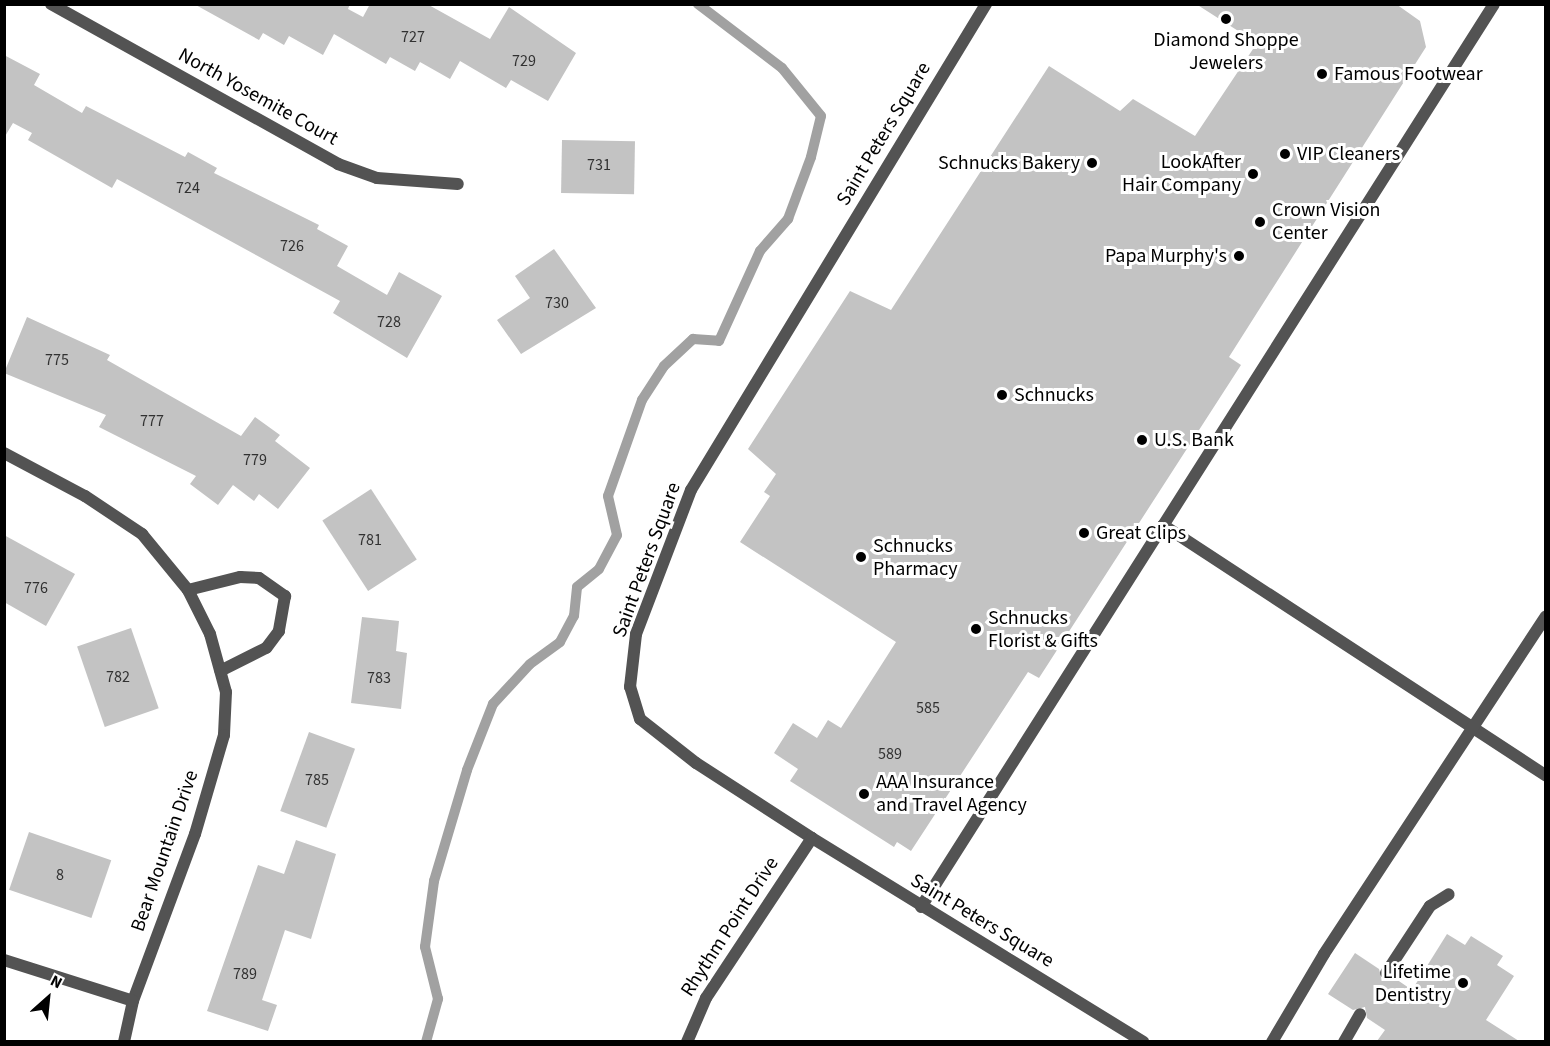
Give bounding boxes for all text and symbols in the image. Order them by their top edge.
marker: Diamond Shoppe Jewelers [1219,12,1233,26]
house number: 727 [401,27,425,47]
place label: Diamond Shoppe Jewelers [1153,28,1299,75]
street label: North Yosemite Court [174,43,342,151]
house number: 729 [512,51,536,71]
street label: Saint Peters Square [832,58,936,210]
place label: Famous Footwear [1334,62,1483,86]
marker: Famous Footwear [1315,67,1329,81]
place label: VIP Cleaners [1297,142,1400,166]
marker: VIP Cleaners [1278,147,1292,161]
place label: LookAfter Hair Company [1122,150,1241,197]
place label: Schnucks Bakery [938,151,1080,175]
house number: 731 [587,155,611,175]
marker: Schnucks Bakery [1085,156,1099,170]
marker: LookAfter Hair Company [1246,167,1260,181]
house number: 724 [176,178,200,198]
place label: Crown Vision Center [1272,198,1381,245]
marker: Crown Vision Center [1253,215,1267,229]
house number: 726 [280,236,304,256]
place label: Papa Murphy's [1105,244,1227,268]
marker: Papa Murphy's [1232,249,1246,263]
house number: 730 [545,293,569,313]
house number: 728 [377,312,401,332]
house number: 775 [45,350,69,370]
place label: Schnucks [1014,383,1094,407]
marker: Schnucks [995,388,1009,402]
house number: 777 [140,411,164,431]
place label: U.S. Bank [1154,428,1234,452]
marker: U.S. Bank [1135,433,1149,447]
house number: 779 [243,450,267,470]
street label: Saint Peters Square [608,479,686,641]
place label: Great Clips [1096,521,1186,545]
marker: Great Clips [1077,526,1091,540]
house number: 781 [358,530,382,550]
place label: Schnucks Pharmacy [873,534,957,581]
marker: Schnucks Pharmacy [854,550,868,564]
house number: 776 [24,578,48,598]
place label: Schnucks Florist & Gifts [988,606,1098,653]
marker: Schnucks Florist & Gifts [969,622,983,636]
house number: 782 [106,667,130,687]
house number: 783 [367,668,391,688]
house number: 585 [916,698,940,718]
house number: 589 [878,744,902,764]
street label: Bear Mountain Drive [126,767,204,935]
house number: 785 [305,770,329,790]
place label: AAA Insurance and Travel Agency [876,771,1027,818]
marker: AAA Insurance and Travel Agency [857,787,871,801]
street label: Rhythm Point Drive [676,853,784,1001]
house number: 8 [56,865,64,885]
street label: Saint Peters Square [906,869,1058,973]
place label: Lifetime Dentistry [1375,960,1451,1007]
house number: 789 [233,964,257,984]
north arrow [18,968,78,1028]
text: N [46,970,66,994]
marker: Lifetime Dentistry [1456,976,1470,990]

